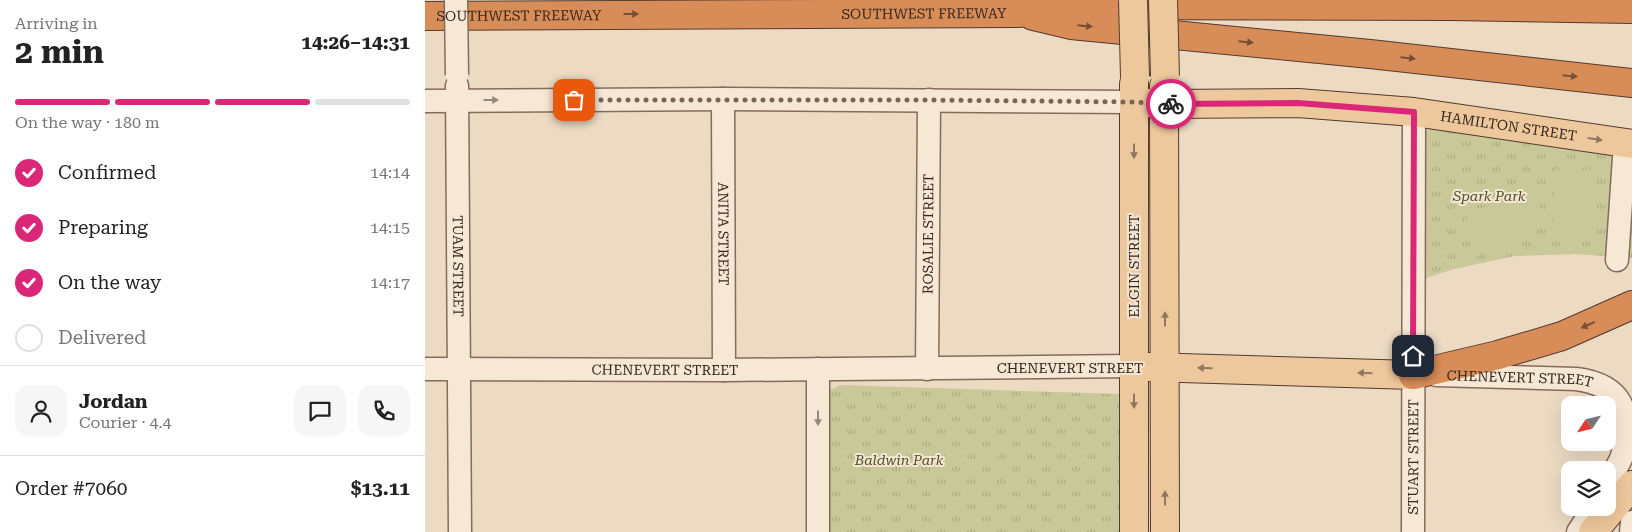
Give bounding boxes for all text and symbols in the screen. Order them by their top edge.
street label: SOUTHWEST FREEWAY [841,5,1007,22]
street label: SOUTHWEST FREEWAY [436,7,602,24]
one-way arrow [623,10,639,18]
text: Arriving in [15,14,98,33]
one-way arrow [1077,22,1093,30]
text: 14:26–14:31 [301,31,410,54]
text: 2 min [15,33,104,71]
one-way arrow [1239,38,1255,46]
one-way arrow [1400,54,1416,62]
one-way arrow [1562,72,1578,80]
pin [553,79,595,121]
courier [1146,79,1196,129]
icon: bag [560,86,588,114]
icon: bike [1157,90,1185,118]
one-way arrow [483,96,499,104]
street label: HAMILTON STREET [1439,108,1578,144]
text: On the way · 180 m [15,113,160,132]
one-way arrow [1588,135,1604,143]
one-way arrow [1130,143,1138,159]
icon: check [15,159,43,187]
text: Confirmed [58,161,156,184]
text: 14:14 [370,163,410,182]
street label: ROSALIE STREET [920,174,936,294]
street label: ANITA STREET [715,182,732,286]
park label: Spark Park [1452,188,1526,204]
icon: check [15,214,43,242]
street label: ELGIN STREET [1126,214,1142,318]
street label: TUAM STREET [450,215,467,317]
text: Preparing [58,216,148,239]
text: 14:15 [370,218,410,237]
icon: check [15,269,43,297]
text: On the way [58,271,161,294]
text: 14:17 [370,273,410,292]
one-way arrow [1161,310,1169,326]
one-way arrow [1581,321,1595,329]
text: Delivered [58,326,146,349]
pin [1392,335,1434,377]
icon: home [1399,342,1427,370]
street label: CHENEVERT STREET [997,360,1143,376]
street label: CHENEVERT STREET [592,362,738,378]
one-way arrow [1197,364,1213,372]
street label: CHENEVERT STREET [1446,367,1595,390]
one-way arrow [1356,369,1372,377]
button: person [15,385,67,437]
button: chat [294,385,346,437]
button: phone [358,385,410,437]
text: Jordan [79,390,148,413]
one-way arrow [1130,393,1138,409]
north arrow [1561,396,1616,451]
map controls [1561,396,1616,516]
street label: STUART STREET [1405,399,1421,515]
one-way arrow [814,410,822,426]
text: Courier · 4.4 [79,413,172,432]
park label: Baldwin Park [854,452,944,468]
button: layers [1561,461,1616,516]
text: Order #7060 [15,477,127,500]
text: $13.11 [351,477,410,500]
one-way arrow [1161,490,1169,506]

